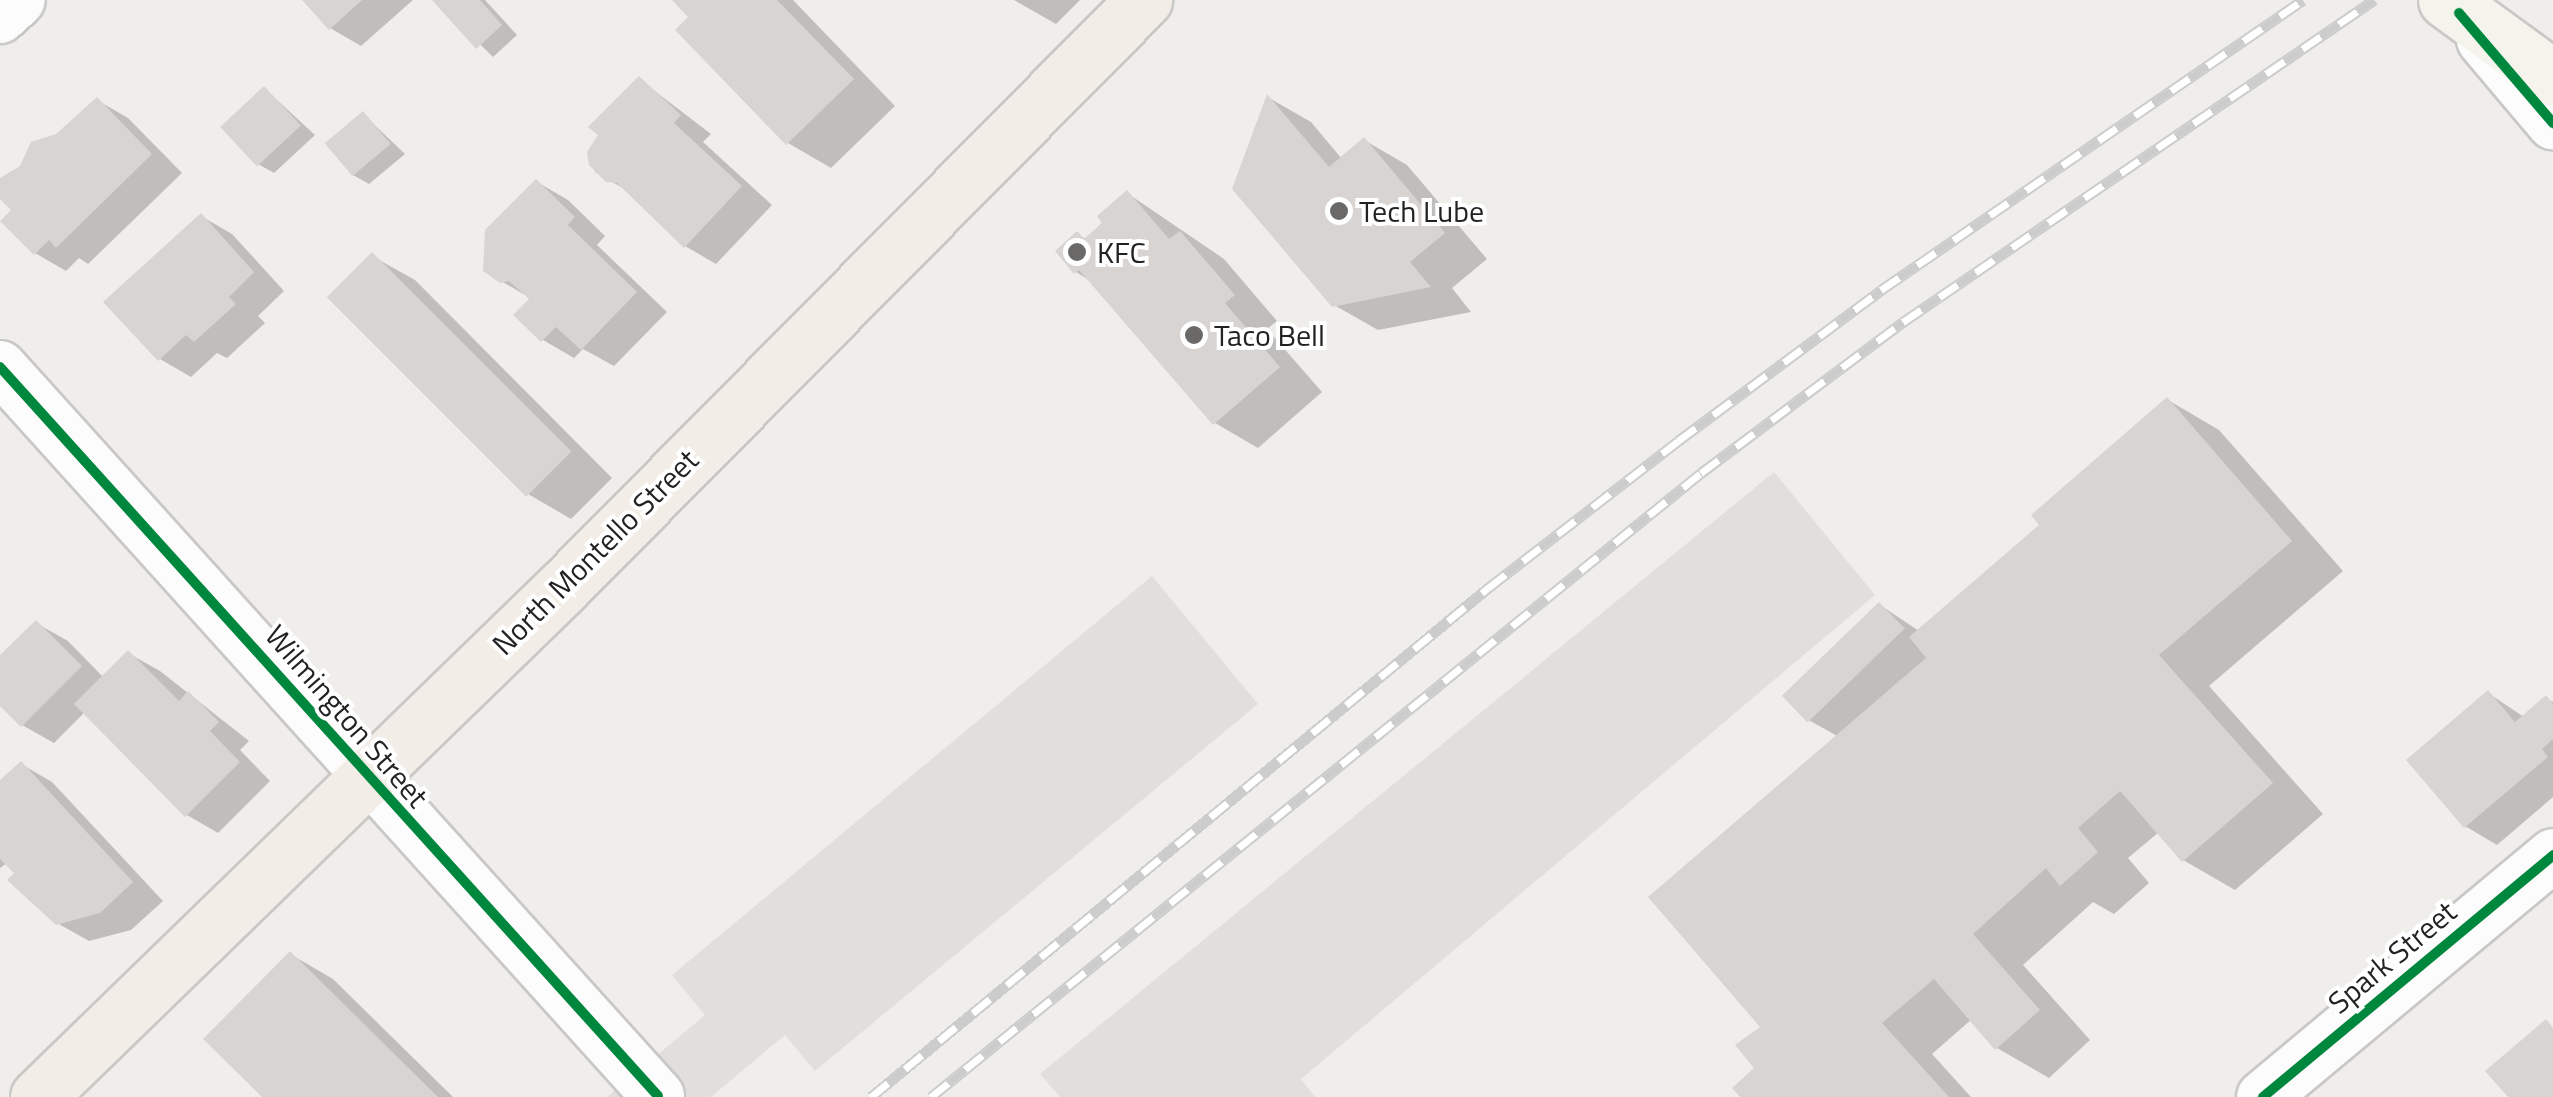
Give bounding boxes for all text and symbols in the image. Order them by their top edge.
place label: Tech Lube [1359,193,1484,229]
marker: Tech Lube [1328,200,1350,222]
place label: KFC [1097,234,1146,270]
marker: KFC [1066,241,1088,263]
place label: Taco Bell [1214,317,1325,353]
marker: Taco Bell [1183,324,1205,346]
street label: North Montello Street [485,442,705,662]
street label: Wilmington Street [258,618,436,814]
street label: Spark Street [2321,893,2463,1021]

